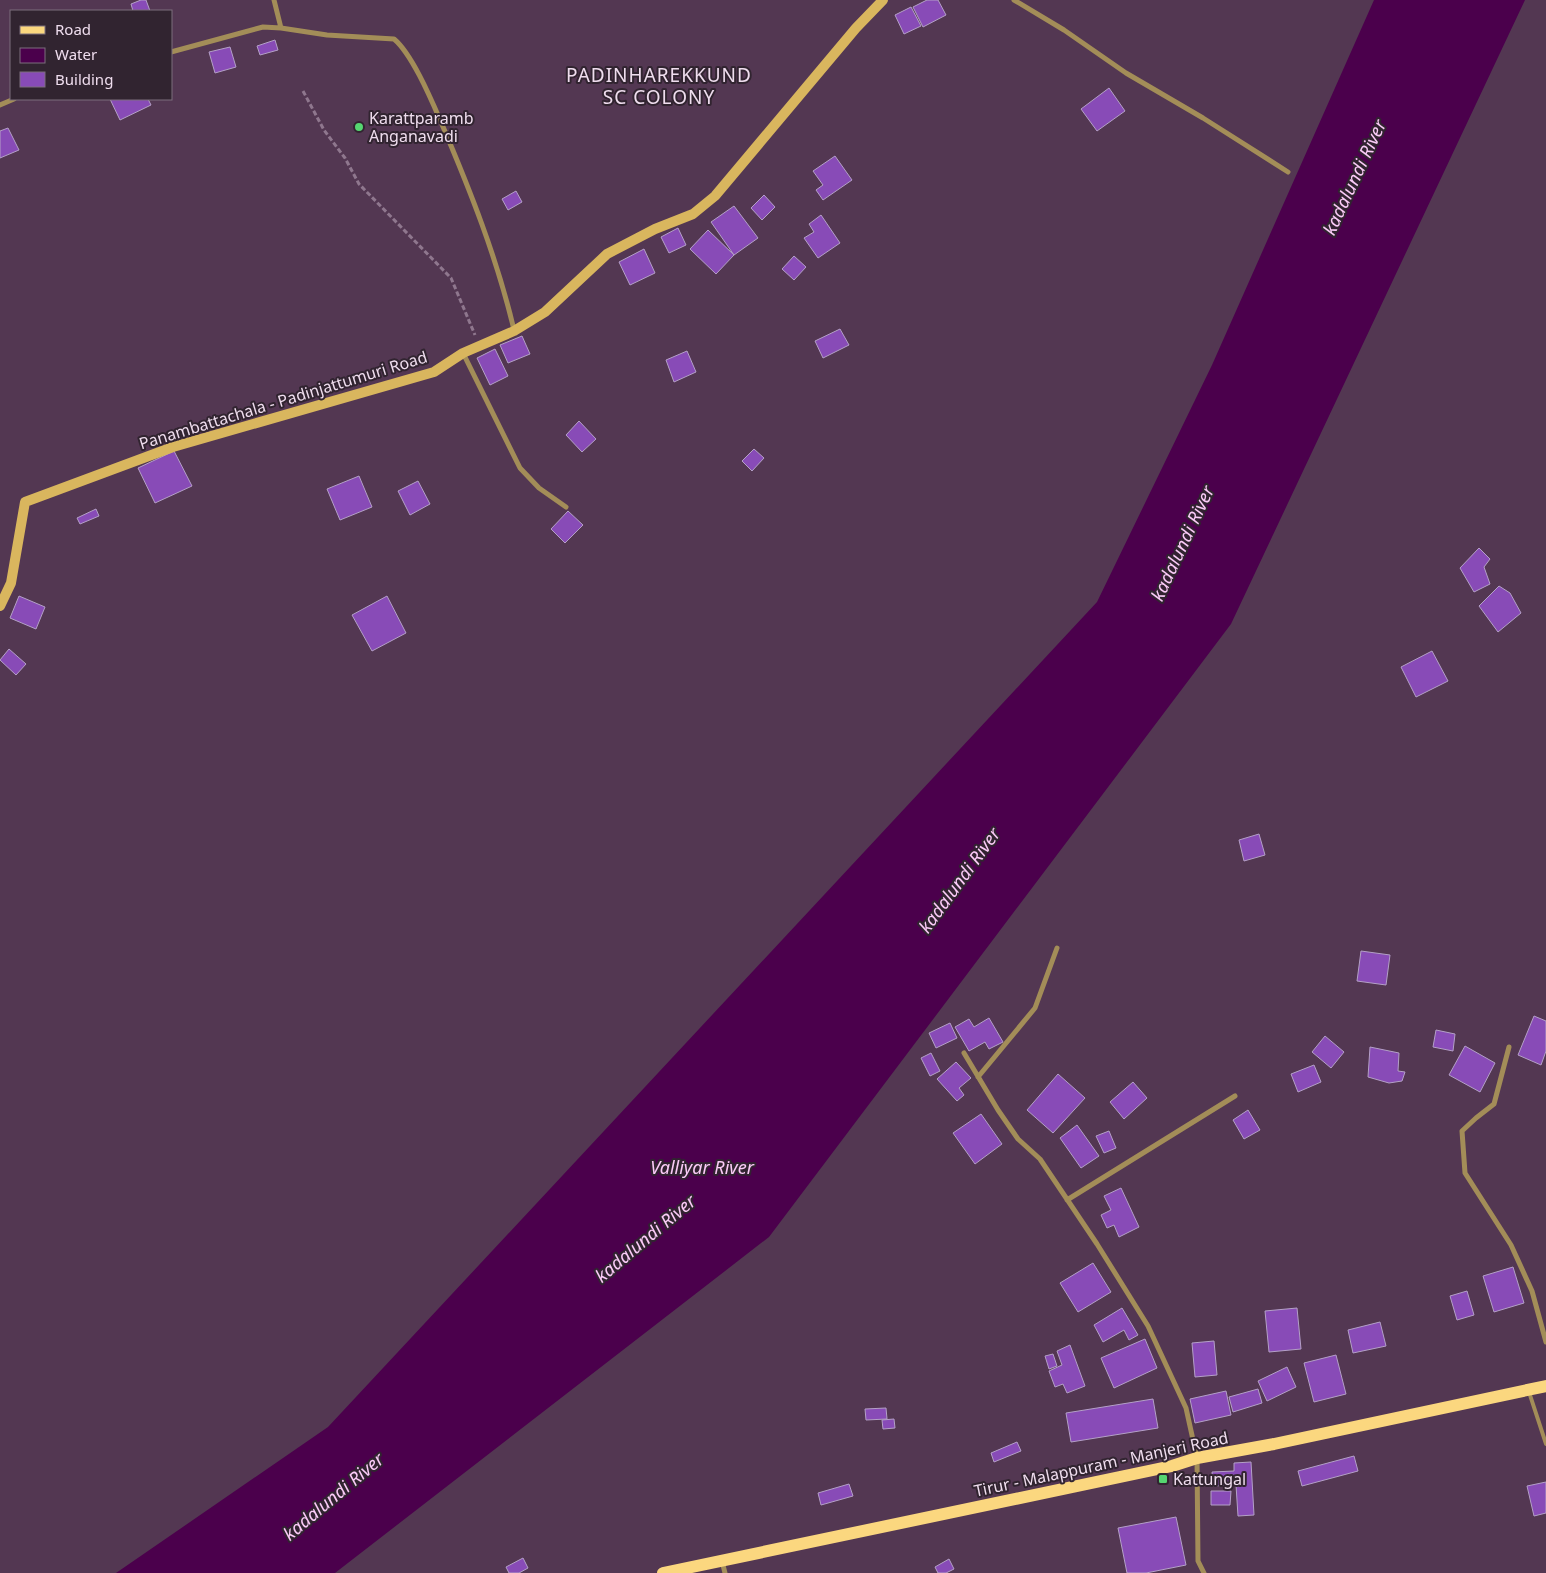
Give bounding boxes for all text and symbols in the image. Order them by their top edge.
legend [10,10,172,100]
text: Road [55,19,91,39]
text: Water [55,44,97,64]
district label: PADINHAREKKUND SC COLONY [566,62,752,110]
text: Building [55,69,113,89]
place label: Karattparamb Anganavadi [369,107,474,147]
water label: kadalundi River [1317,115,1392,239]
marker: Karattparamb Anganavadi [353,121,365,133]
street label: Panambattachala - Padinjattumuri Road [136,346,430,454]
water label: kadalundi River [1145,481,1220,605]
water label: kadalundi River [913,822,1006,937]
water label: Valliyar River [650,1155,755,1179]
water label: kadalundi River [590,1188,701,1287]
street label: Tirur - Malappuram - Manjeri Road [972,1426,1230,1502]
water label: kadalundi River [278,1446,389,1545]
place label: Kattungal [1173,1468,1246,1490]
marker: Kattungal [1157,1473,1169,1485]

